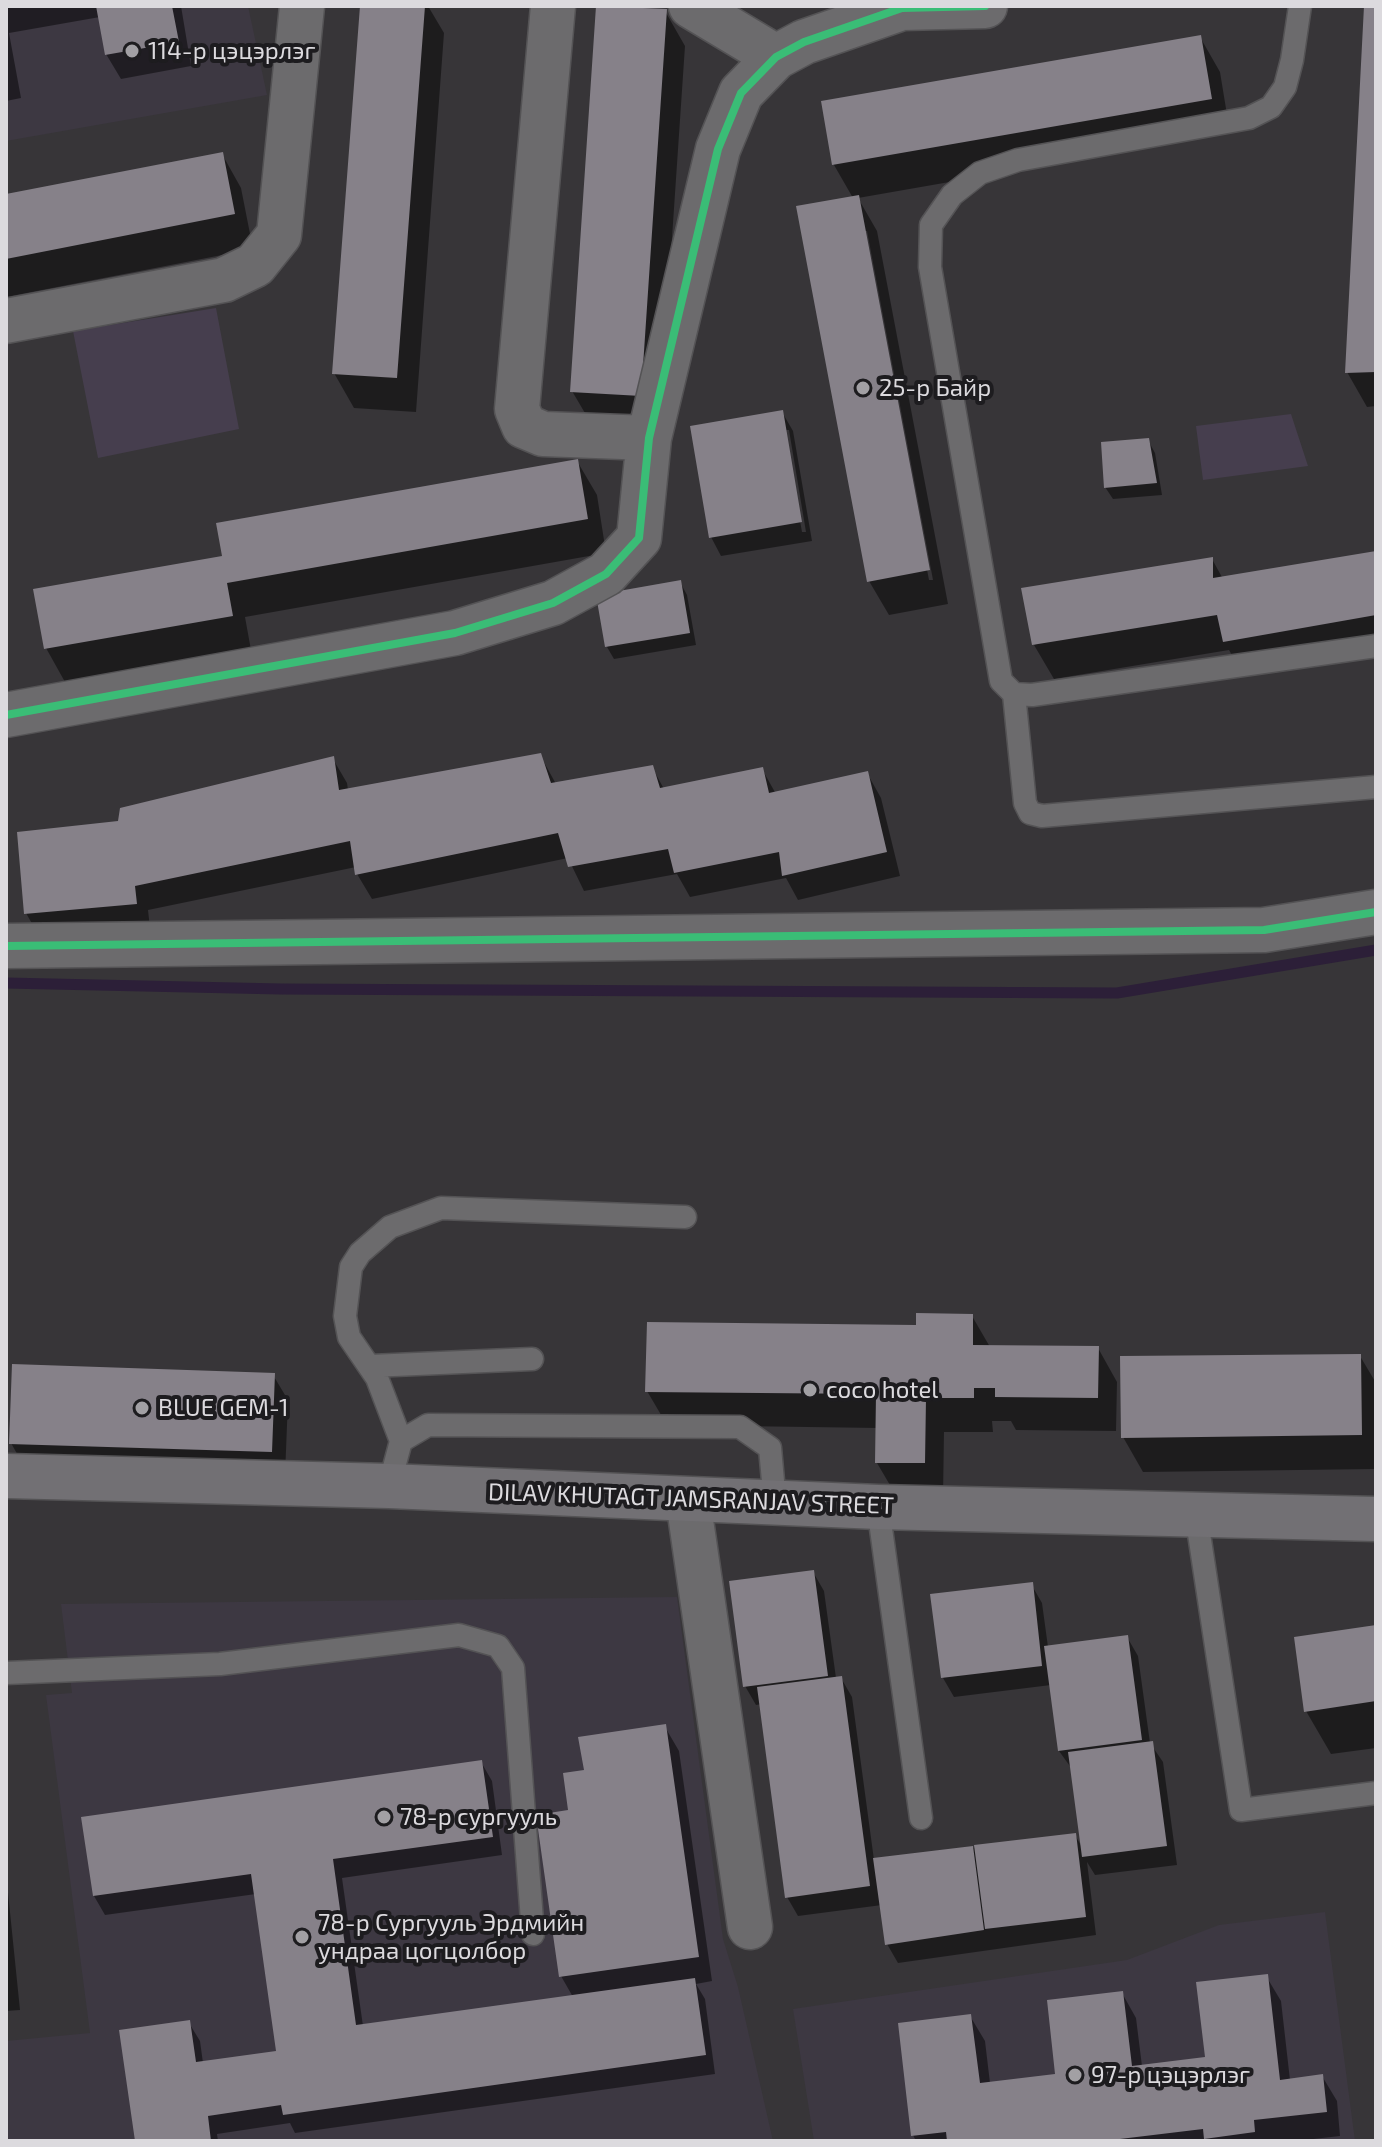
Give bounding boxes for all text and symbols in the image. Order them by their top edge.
place label: 114-р цэцэрлэг [148,37,315,65]
marker: 114-р цэцэрлэг [123,42,141,60]
place label: 25-р Байр [879,374,991,402]
marker: 25-р Байр [854,379,872,397]
place label: coco hotel [826,1376,938,1404]
marker: coco hotel [801,1381,819,1399]
place label: BLUE GEM-1 [158,1394,289,1422]
marker: BLUE GEM-1 [133,1399,151,1417]
street label: DILAV KHUTAGT JAMSRANJAV STREET [488,1478,894,1520]
place label: 78-р сургууль [400,1803,557,1831]
marker: 78-р сургууль [375,1808,393,1826]
place label: 78-р Сургууль Эрдмийн ундраа цогцолбор [318,1909,584,1965]
marker: 78-р Сургууль Эрдмийн ундраа цогцолбор [293,1928,311,1946]
place label: 97-р цэцэрлэг [1091,2061,1250,2089]
marker: 97-р цэцэрлэг [1066,2066,1084,2084]

